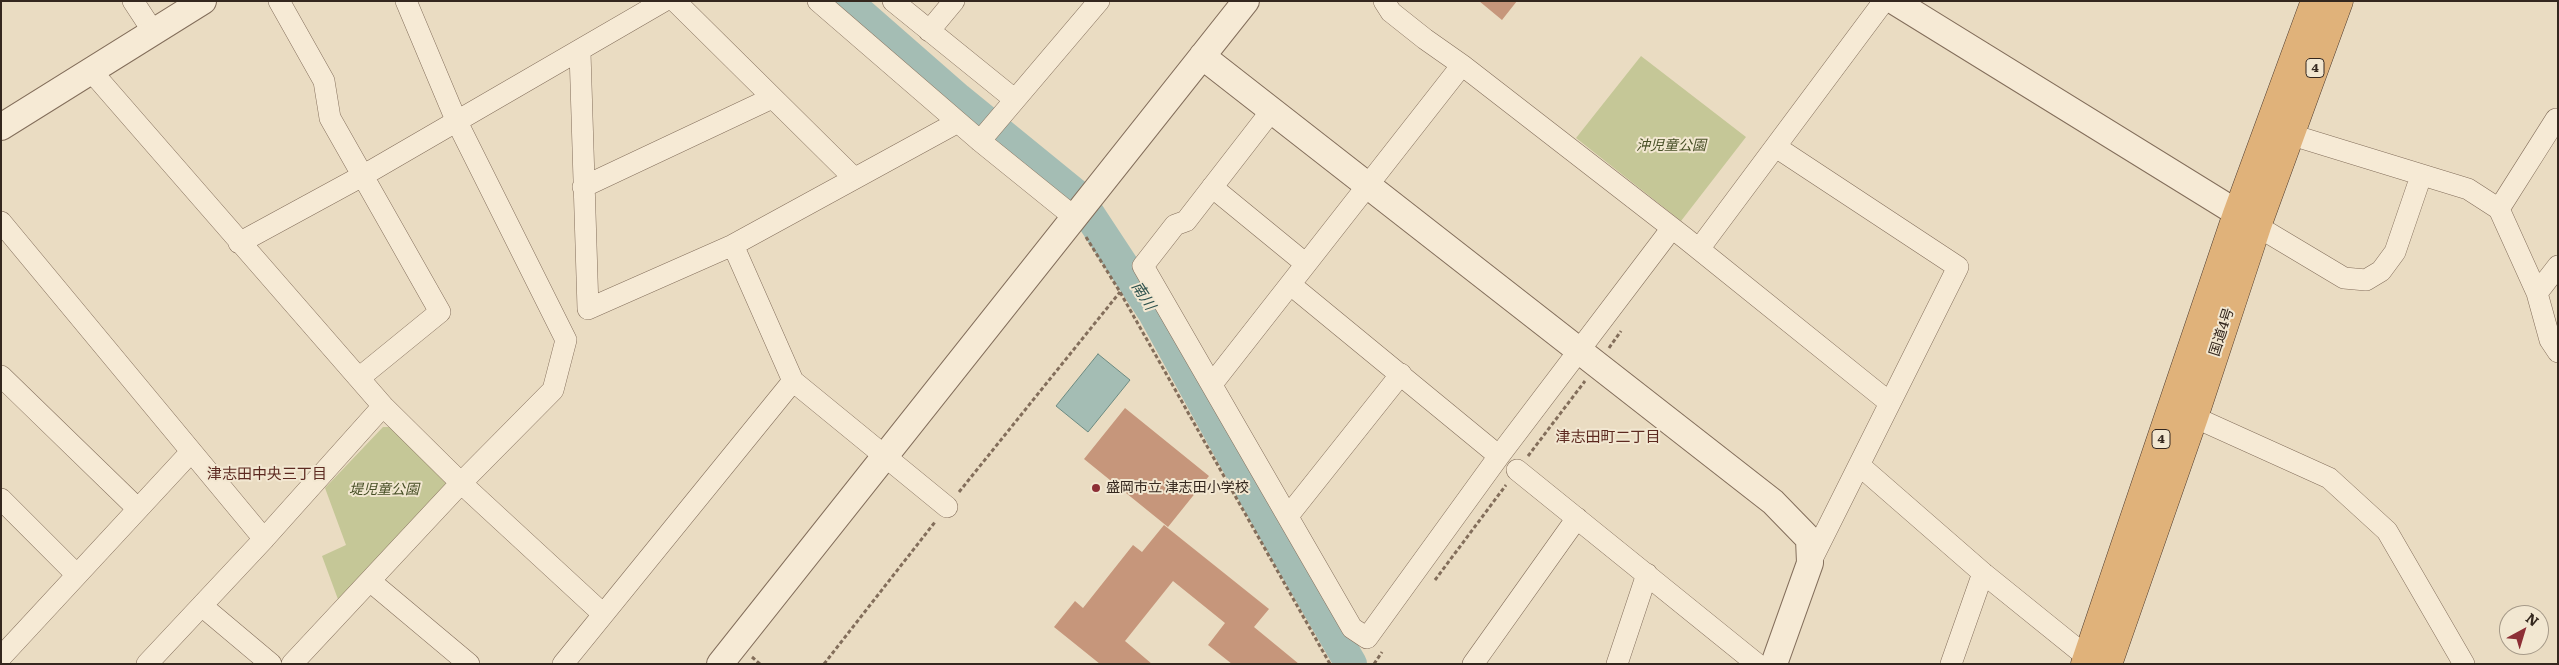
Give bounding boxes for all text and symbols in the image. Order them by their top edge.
road number: 4 [2306,58,2324,78]
park label: 沖児童公園 [1636,138,1706,154]
water label: 南川 [1127,279,1159,313]
street label: 国道4号 [2206,306,2238,358]
district label: 津志田町二丁目 [1556,429,1660,447]
road number: 4 [2152,429,2170,448]
district label: 津志田中央三丁目 [207,466,327,484]
place label: 盛岡市立 津志田小学校 [1106,480,1249,496]
park label: 堤児童公園 [349,482,419,498]
marker: 盛岡市立 津志田小学校 [1090,482,1102,494]
north arrow [2499,605,2549,655]
text: N [2522,608,2544,631]

